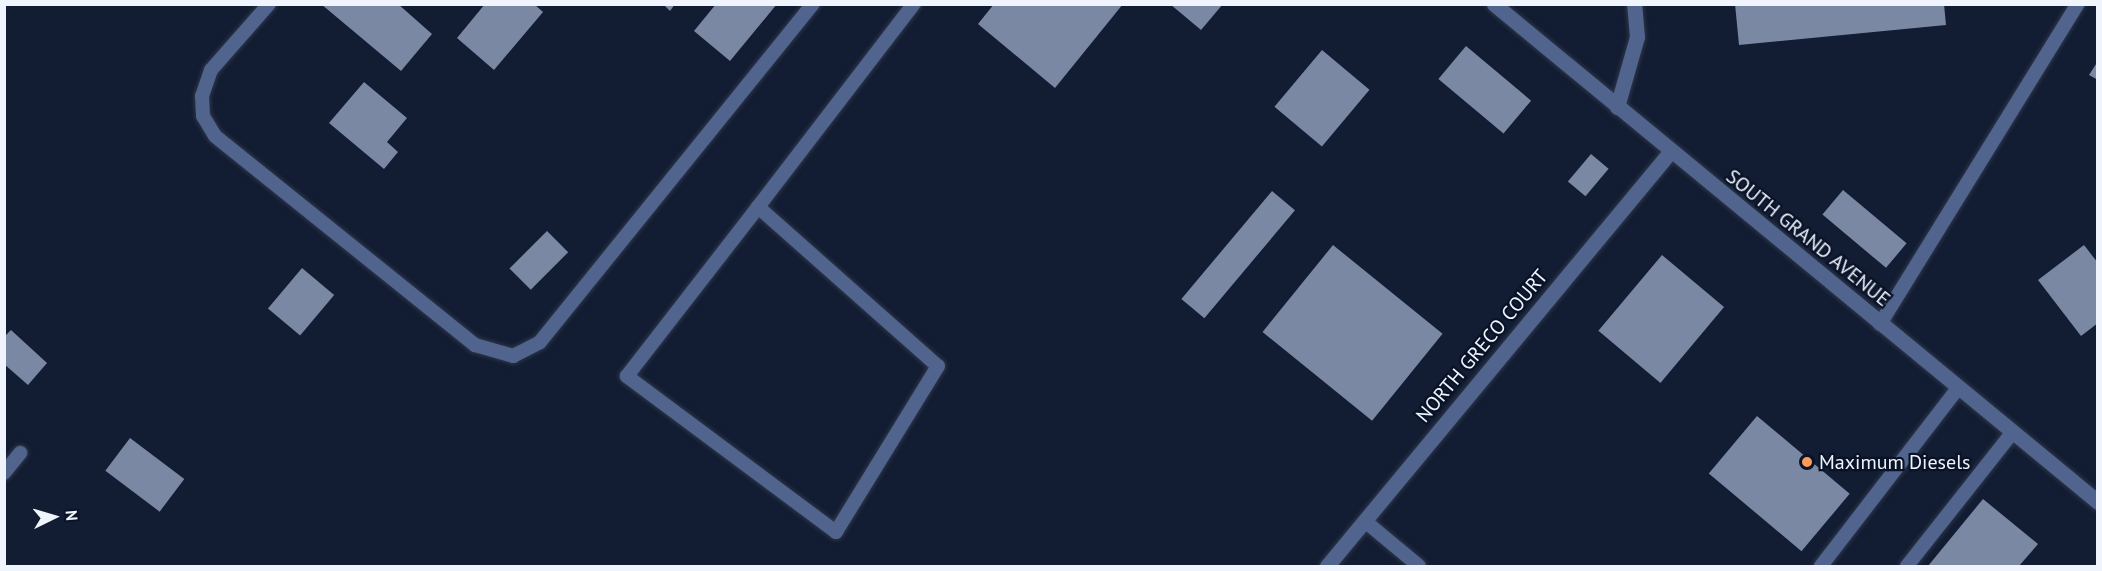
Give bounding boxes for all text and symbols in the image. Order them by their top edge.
street label: SOUTH GRAND AVENUE [1721,164,1895,312]
street label: NORTH GRECO COURT [1411,265,1553,427]
place label: Maximum Diesels [1819,450,1970,474]
marker: Maximum Diesels [1800,455,1814,469]
north arrow [24,487,84,547]
text: N [62,509,82,522]

